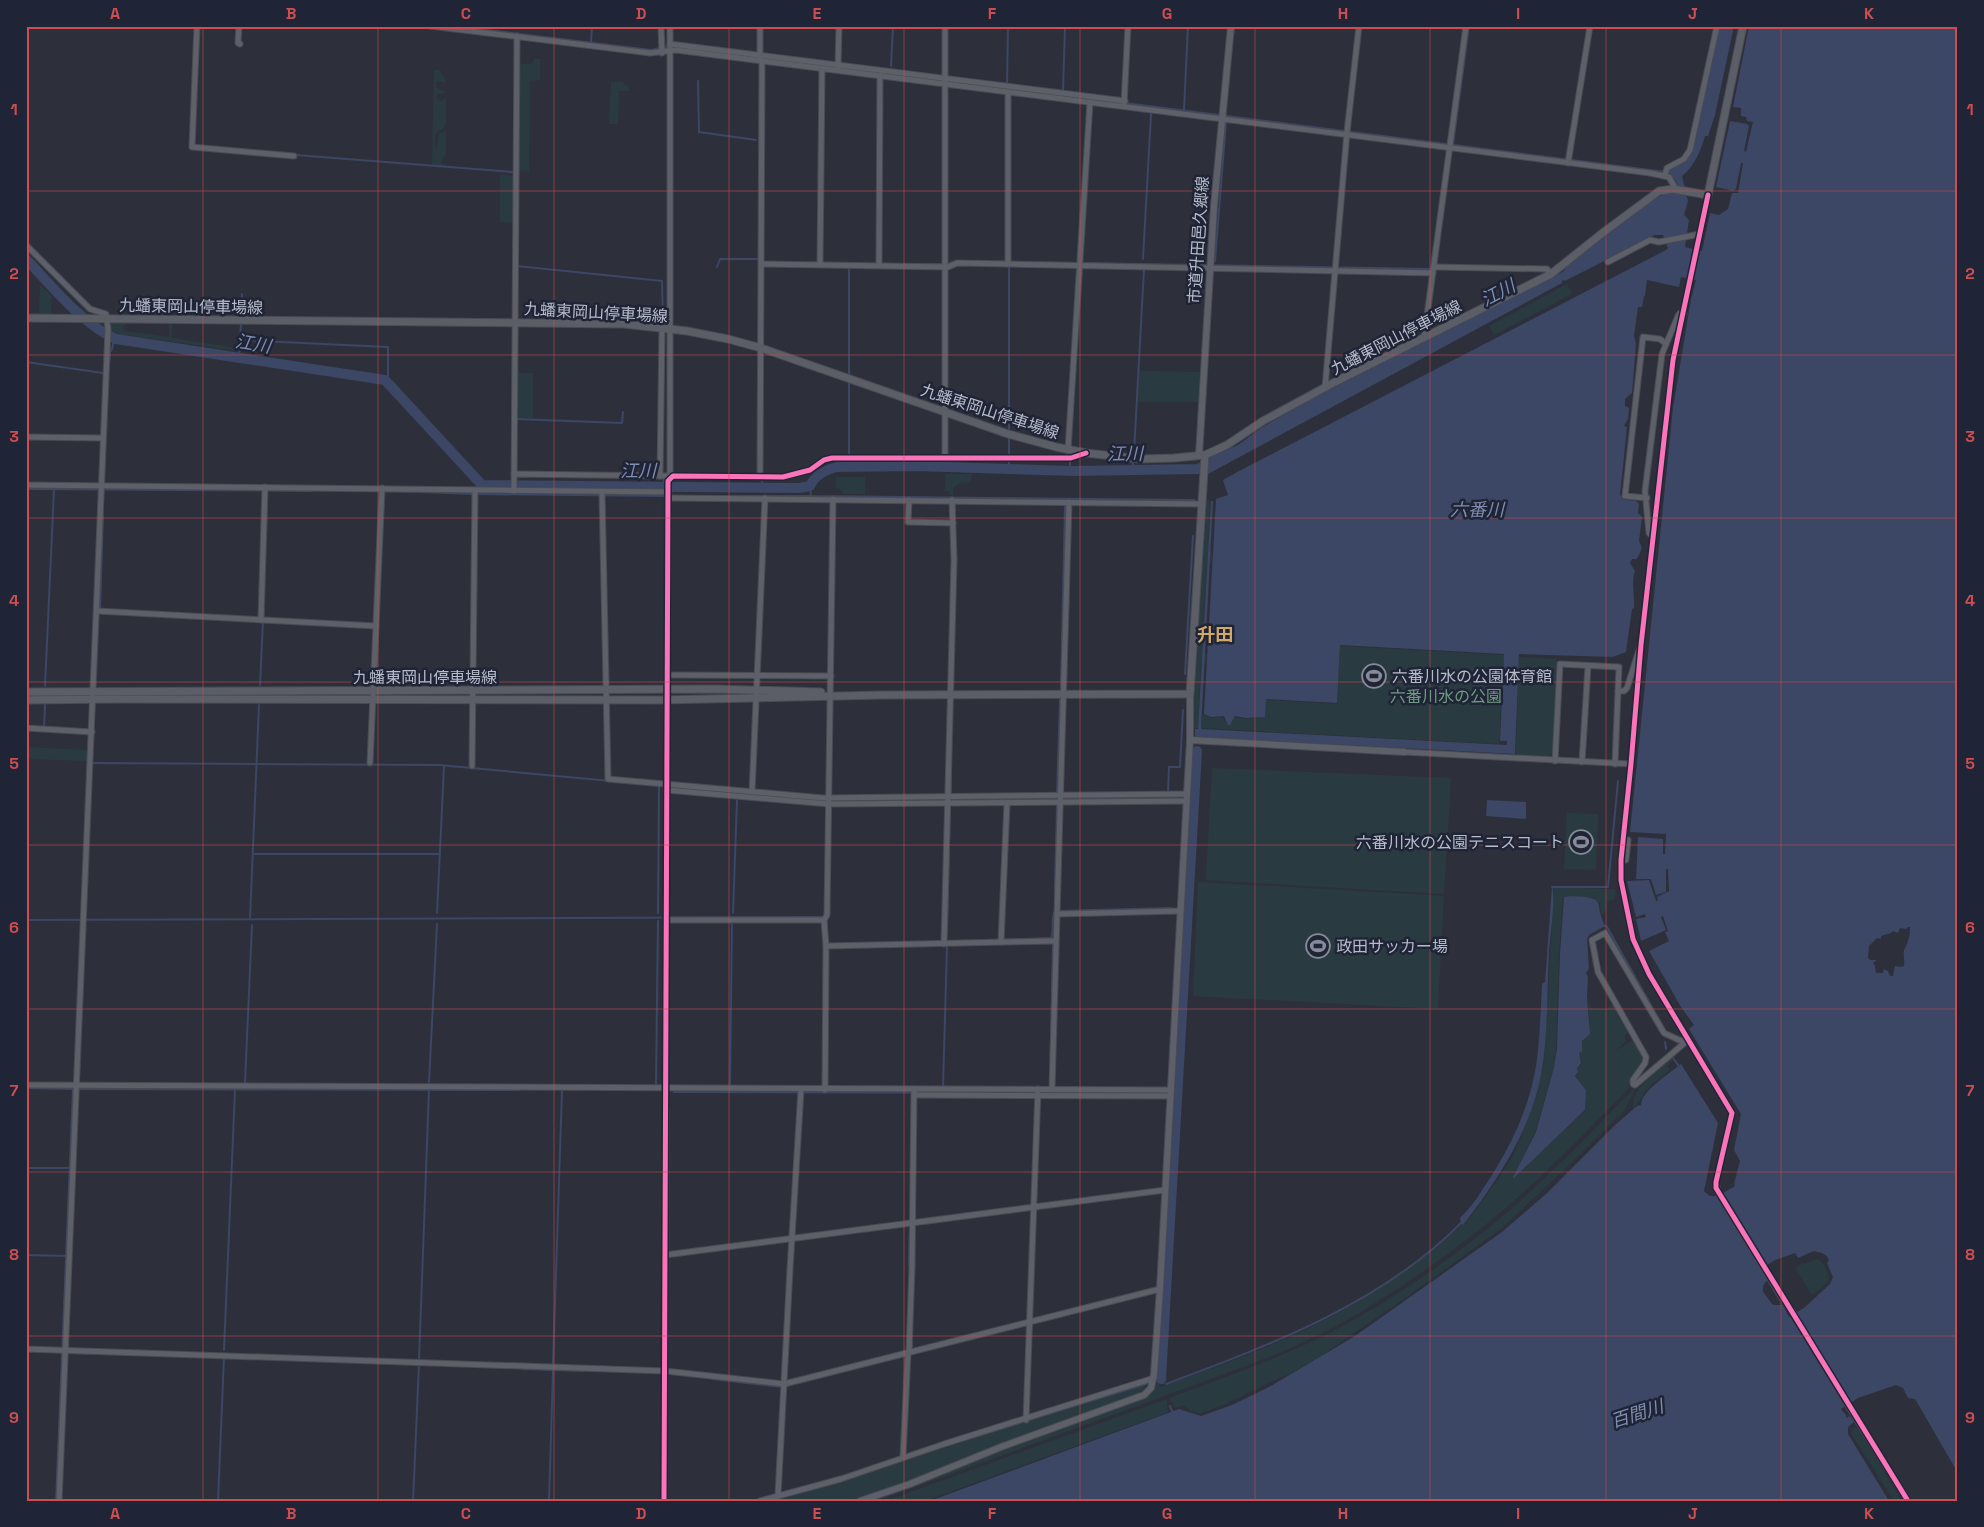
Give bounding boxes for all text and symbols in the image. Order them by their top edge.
text: A [110,3,120,24]
text: B [286,3,296,24]
text: C [461,3,471,24]
text: D [636,3,646,24]
text: E [813,3,822,24]
text: F [988,3,997,24]
text: G [1162,3,1172,24]
text: H [1338,3,1348,24]
text: I [1516,3,1520,24]
text: J [1688,3,1698,24]
text: K [1864,3,1874,24]
text: 1 [10,99,18,120]
text: 1 [1966,99,1974,120]
street label: 市道升田邑久郷線 [1184,175,1213,305]
text: 2 [9,263,19,284]
text: 2 [1965,263,1975,284]
water label: 江川 [1476,273,1521,311]
street label: 九蟠東岡山停車場線 [119,295,263,318]
street label: 九蟠東岡山停車場線 [1327,295,1465,379]
street label: 九蟠東岡山停車場線 [524,298,668,327]
water label: 江川 [234,329,275,358]
street label: 九蟠東岡山停車場線 [918,379,1062,444]
text: 3 [9,426,19,447]
text: 3 [1965,426,1975,447]
water label: 江川 [1107,442,1145,465]
water label: 江川 [620,459,658,482]
water label: 六番川 [1450,498,1506,521]
text: 4 [9,590,19,611]
text: 4 [1965,590,1975,611]
district label: 升田 [1197,623,1233,646]
sports icon: 六番川水の公園体育館 [1361,663,1387,689]
place label: 六番川水の公園体育館 [1392,666,1552,687]
street label: 九蟠東岡山停車場線 [353,667,497,688]
park label: 六番川水の公園 [1390,686,1502,707]
text: 5 [9,753,19,774]
text: 5 [1965,753,1975,774]
sports icon: 六番川水の公園テニスコート [1568,829,1594,855]
place label: 六番川水の公園テニスコート [1356,832,1564,853]
text: 6 [9,917,19,938]
text: 6 [1965,917,1975,938]
sports icon: 政田サッカー場 [1305,933,1331,959]
place label: 政田サッカー場 [1336,936,1448,957]
text: 7 [10,1080,19,1101]
text: 7 [1966,1080,1975,1101]
text: 8 [9,1244,19,1265]
text: 8 [1965,1244,1975,1265]
water label: 百間川 [1608,1394,1668,1433]
text: 9 [9,1407,19,1428]
text: 9 [1965,1407,1975,1428]
text: A [110,1503,120,1524]
text: B [286,1503,296,1524]
text: C [461,1503,471,1524]
text: D [636,1503,646,1524]
text: E [813,1503,822,1524]
text: F [988,1503,997,1524]
text: G [1162,1503,1172,1524]
text: H [1338,1503,1348,1524]
text: I [1516,1503,1520,1524]
text: J [1688,1503,1698,1524]
text: K [1864,1503,1874,1524]

